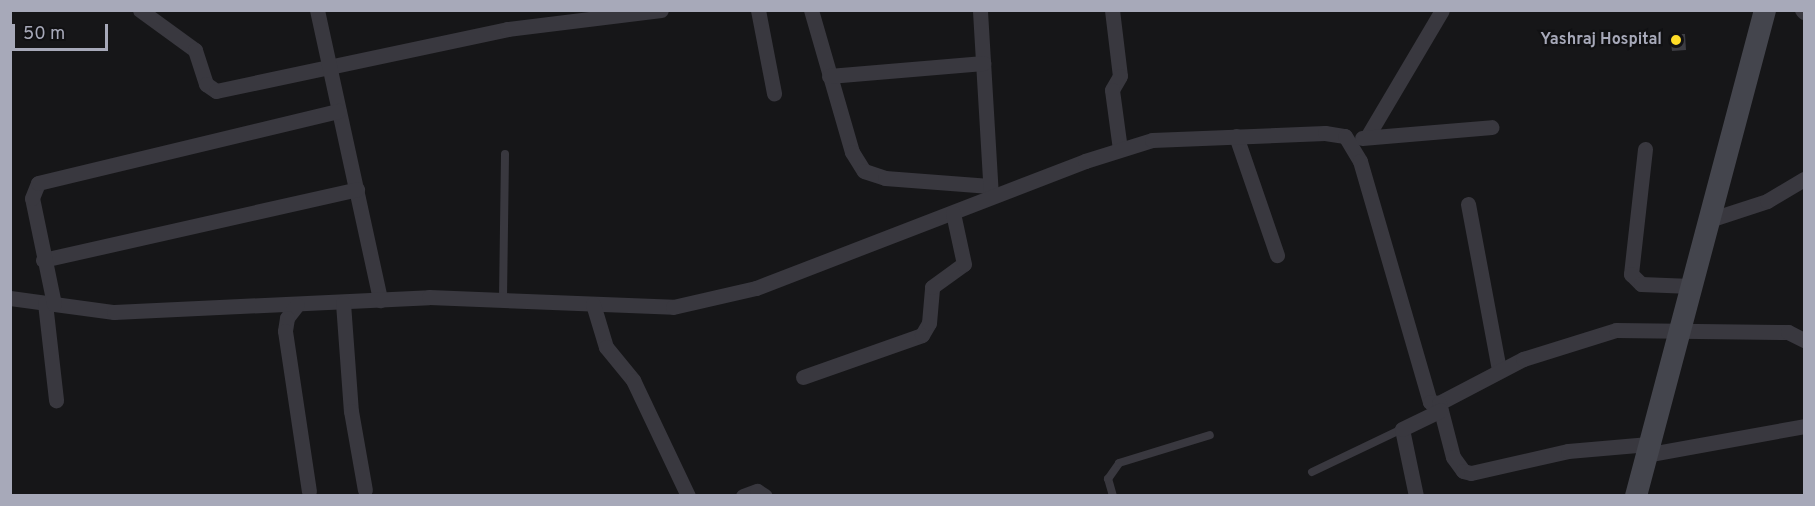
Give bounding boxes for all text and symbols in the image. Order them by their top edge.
scale bar [15,12,111,50]
text: 50 m [23,23,65,46]
place label: Yashraj Hospital [1540,30,1662,50]
marker: Yashraj Hospital [1667,31,1685,49]

